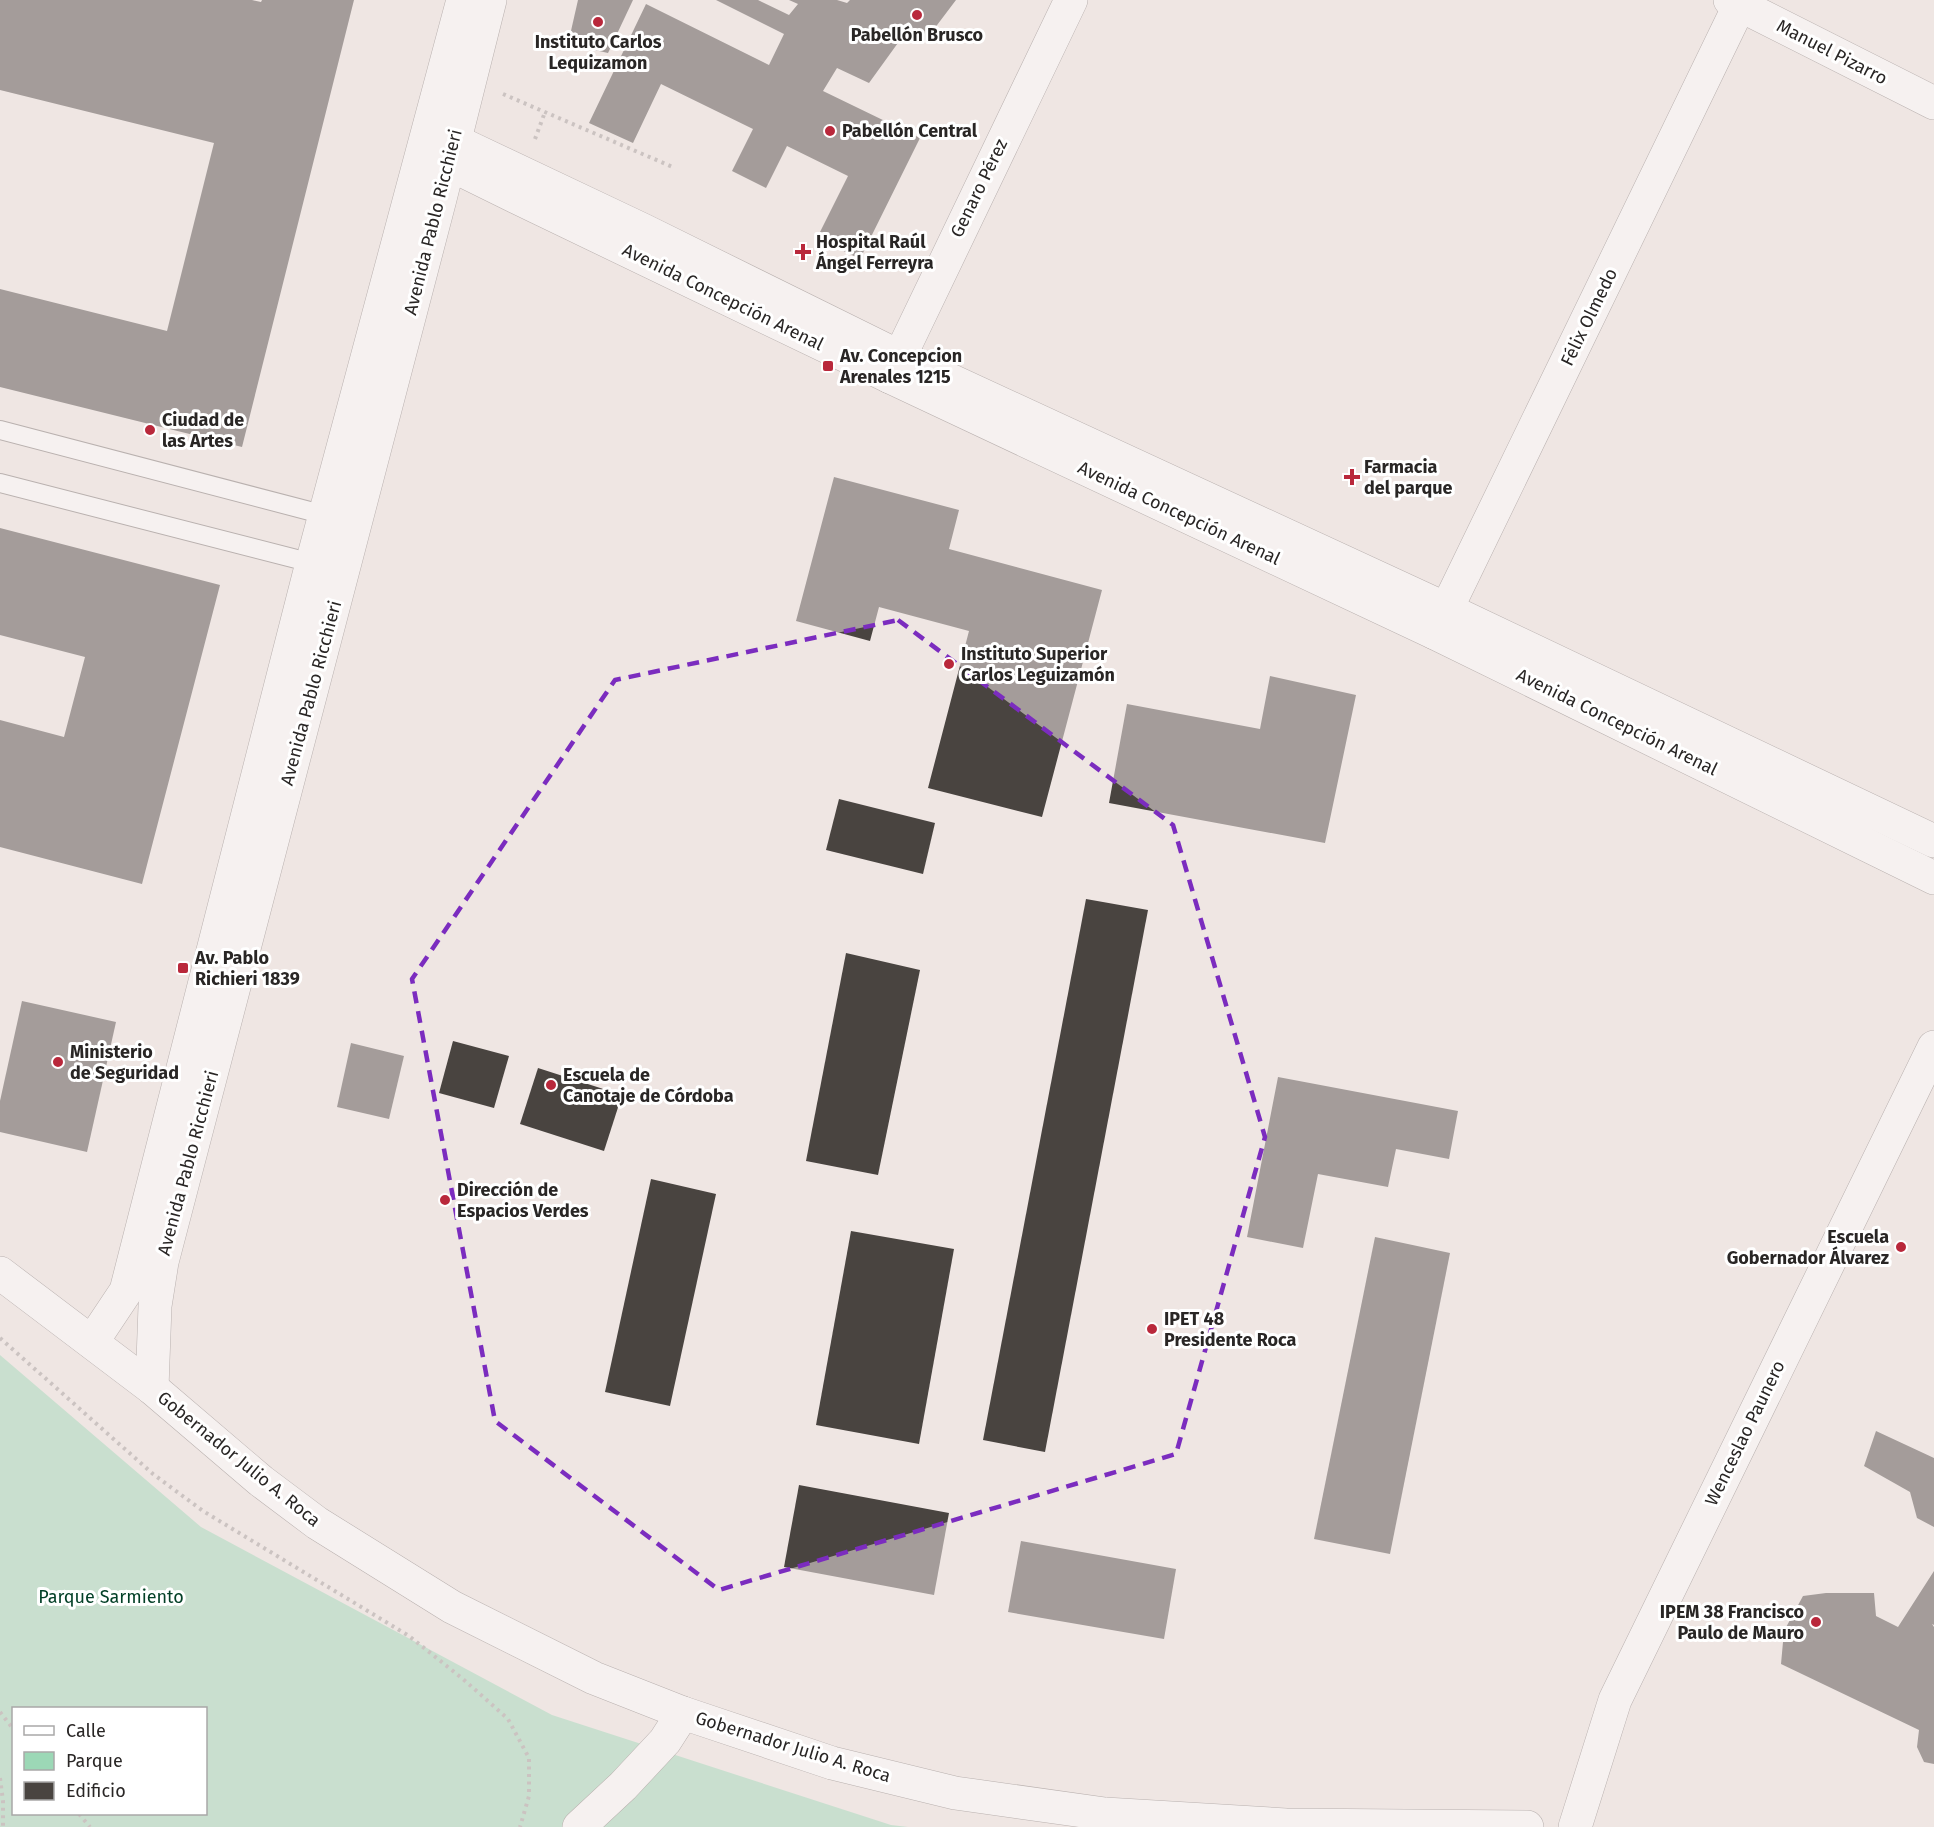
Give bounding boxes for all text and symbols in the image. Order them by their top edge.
marker: Pabellón Brusco [910,8,924,22]
marker: Instituto Carlos Lequizamon [591,15,605,29]
street label: Manuel Pizarro [1773,15,1891,89]
place label: Pabellón Brusco [851,24,983,46]
place label: Instituto Carlos Lequizamon [535,31,662,74]
place label: Pabellón Central [842,120,978,142]
marker: Pabellón Central [823,124,837,138]
street label: Avenida Pablo Ricchieri [399,127,467,317]
street label: Genaro Pérez [946,135,1012,241]
place label: Hospital Raúl Ángel Ferreyra [815,231,934,274]
street label: Avenida Concepción Arenal [619,239,827,355]
marker: Hospital Raúl Ángel Ferreyra [794,243,812,261]
street label: Félix Olmedo [1556,264,1622,370]
place label: Av. Concepcion Arenales 1215 [839,345,962,388]
marker: Av. Concepcion Arenales 1215 [821,359,835,373]
place label: Ciudad de las Artes [162,409,244,452]
marker: Ciudad de las Artes [143,423,157,437]
street label: Avenida Concepción Arenal [1074,456,1284,570]
place label: Farmacia del parque [1364,456,1453,499]
marker: Farmacia del parque [1345,470,1359,484]
street label: Avenida Pablo Ricchieri [276,598,346,788]
place label: Instituto Superior Carlos Leguizamón [961,643,1115,686]
marker: Instituto Superior Carlos Leguizamón [942,657,956,671]
street label: Avenida Concepción Arenal [1513,664,1721,780]
place label: Av. Pablo Richieri 1839 [194,947,300,990]
marker: Av. Pablo Richieri 1839 [176,961,190,975]
place label: Ministerio de Seguridad [70,1041,179,1084]
marker: Ministerio de Seguridad [51,1055,65,1069]
place label: Escuela de Canotaje de Córdoba [563,1064,734,1107]
street label: Avenida Pablo Ricchieri [153,1068,223,1258]
marker: Escuela de Canotaje de Córdoba [544,1078,558,1092]
place label: Dirección de Espacios Verdes [457,1179,589,1222]
marker: Dirección de Espacios Verdes [438,1193,452,1207]
place label: Escuela Gobernador Álvarez [1727,1226,1889,1269]
marker: Escuela Gobernador Álvarez [1894,1240,1908,1254]
place label: IPET 48 Presidente Roca [1164,1308,1297,1351]
marker: IPET 48 Presidente Roca [1145,1322,1159,1336]
street label: Wenceslao Paunero [1700,1357,1790,1509]
street label: Gobernador Julio A. Roca [153,1387,325,1531]
park label: Parque Sarmiento [38,1586,184,1608]
place label: IPEM 38 Francisco Paulo de Mauro [1660,1601,1804,1644]
marker: IPEM 38 Francisco Paulo de Mauro [1809,1615,1823,1629]
legend [12,1707,207,1815]
street label: Gobernador Julio A. Roca [693,1707,893,1787]
text: Calle [66,1720,106,1742]
text: Parque [66,1750,123,1772]
text: Edificio [66,1780,126,1802]

